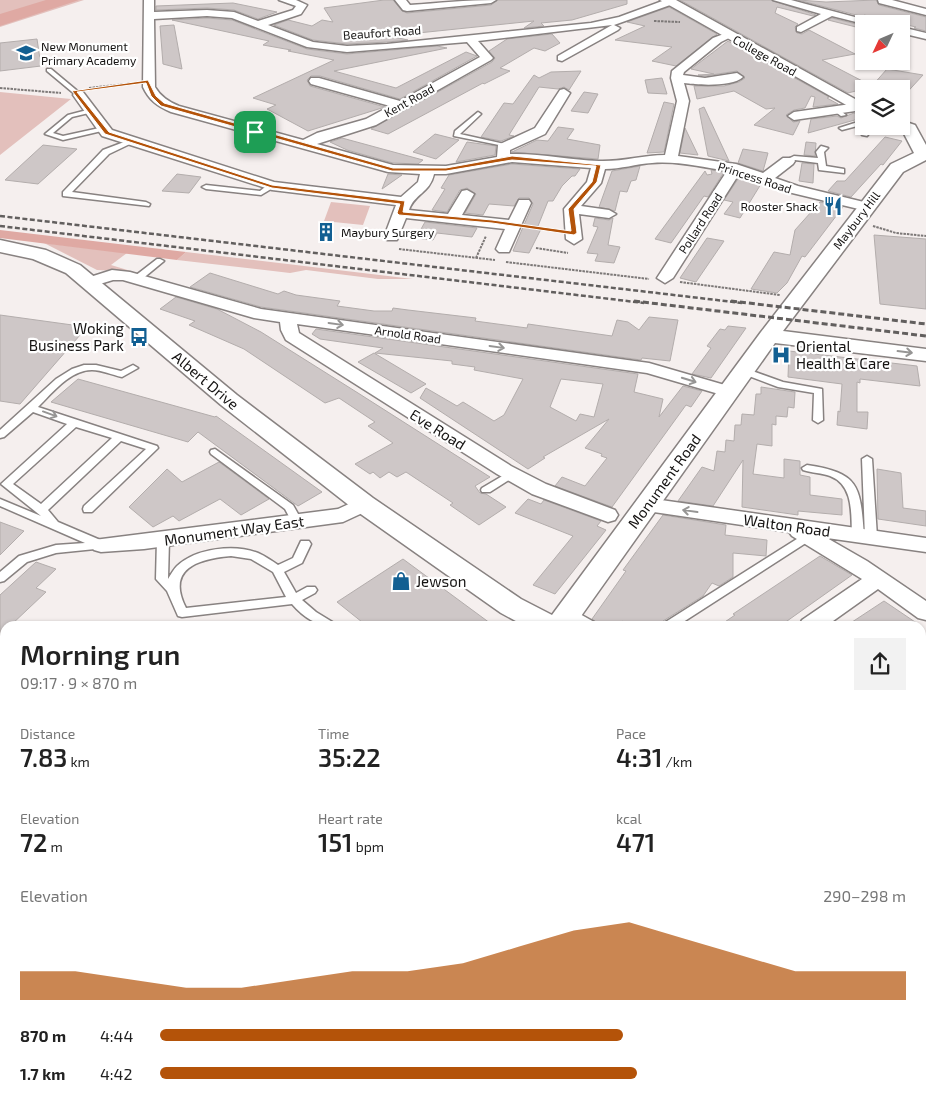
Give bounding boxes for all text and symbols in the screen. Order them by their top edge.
north arrow [855,15,910,70]
map controls [855,15,910,135]
street label: Beaufort Road [342,22,422,42]
street label: College Road [731,32,799,78]
place label: New Monument Primary Academy [41,39,137,67]
school or university icon: New Monument Primary Academy [15,42,37,64]
street label: Kent Road [381,80,437,120]
button: layers [855,80,910,135]
pin [234,111,276,153]
icon: arrive [241,118,269,146]
street label: Princess Road [716,159,794,195]
street label: Maybury Hill [830,188,883,252]
street label: Pollard Road [675,190,725,256]
restaurant icon: Rooster Shack [822,195,844,217]
place label: Rooster Shack [740,199,818,213]
building icon: Maybury Surgery [315,221,337,243]
place label: Maybury Surgery [341,225,435,239]
place label: Woking Business Park [29,319,125,354]
one-way arrow [328,319,344,329]
street label: Arnold Road [374,322,442,346]
bus stop icon: Woking Business Park [128,326,150,348]
place label: Oriental Health & Care [796,337,890,372]
one-way arrow [489,342,505,352]
hospital icon: Oriental Health & Care [770,344,792,366]
street label: Albert Drive [169,347,243,413]
one-way arrow [897,347,913,357]
one-way arrow [681,375,697,385]
street label: Eve Road [407,405,469,453]
one-way arrow [42,410,57,419]
street label: Monument Road [624,430,704,532]
one-way arrow [683,506,699,516]
street label: Walton Road [742,510,832,540]
street label: Monument Way East [163,511,305,549]
shop icon: Jewson [390,570,412,592]
place label: Jewson [416,572,466,590]
text: Morning run [20,637,180,671]
button: share [854,638,906,690]
text: 09:17 · 9 × 870 m [20,673,137,692]
text: Distance [20,725,75,742]
text: Time [318,725,349,742]
text: Pace [616,725,646,742]
text: 7.83 [20,742,67,772]
text: 35:22 [318,742,381,772]
text: 4:31 [616,742,662,772]
text: km [67,753,90,770]
text: /km [662,753,692,770]
text: Elevation [20,810,79,827]
text: Heart rate [318,810,383,827]
text: kcal [616,810,642,827]
text: 72 [20,827,47,857]
text: 151 [318,827,353,857]
text: 471 [616,827,655,857]
text: m [47,838,63,855]
text: bpm [353,838,384,855]
text: Elevation [20,886,88,905]
text: 290–298 m [823,886,906,905]
text: 870 m [20,1026,66,1045]
text: 4:44 [100,1026,133,1045]
text: 1.7 km [20,1064,65,1083]
text: 4:42 [100,1064,132,1083]

